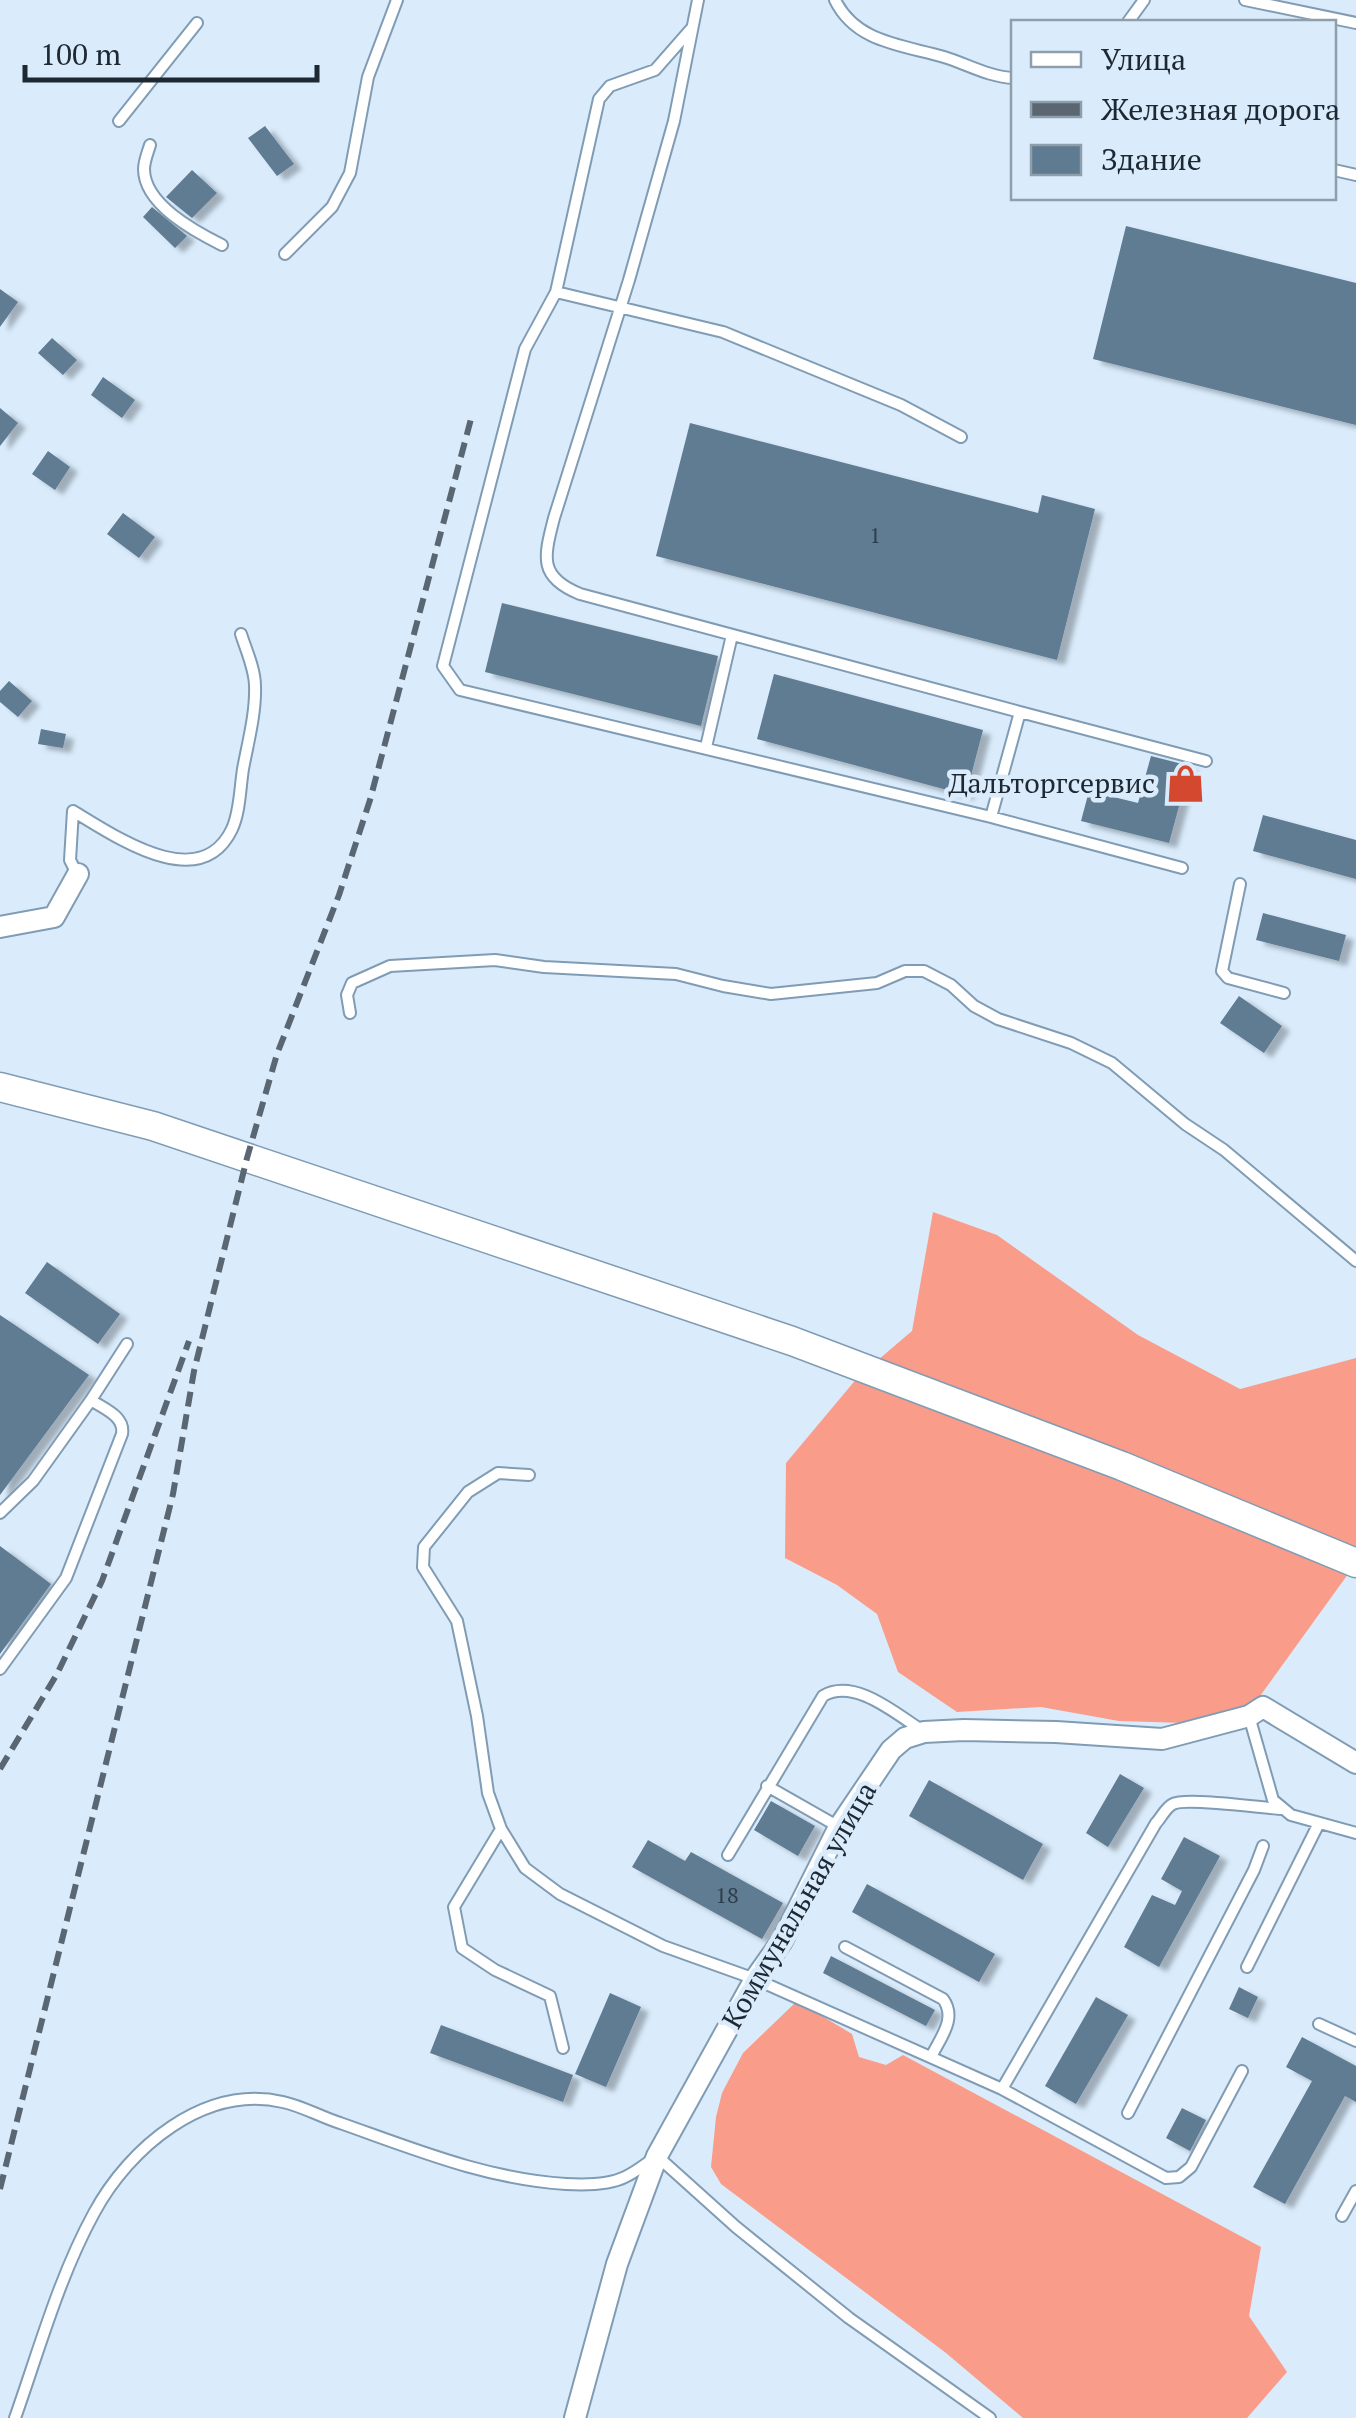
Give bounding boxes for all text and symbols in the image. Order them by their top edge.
scale bar [25,20,318,82]
legend [1011,20,1336,200]
text: 100 m [40,34,121,74]
text: Улица [1101,39,1186,79]
text: Железная дорога [1101,89,1340,129]
text: Здание [1101,139,1202,179]
house number: 1 [869,520,881,549]
shop icon: Дальторгсервис [1164,762,1206,804]
place label: Дальторгсервис [948,764,1155,801]
street label: Коммунальная улица [713,1775,884,2035]
house number: 18 [715,1880,739,1909]

